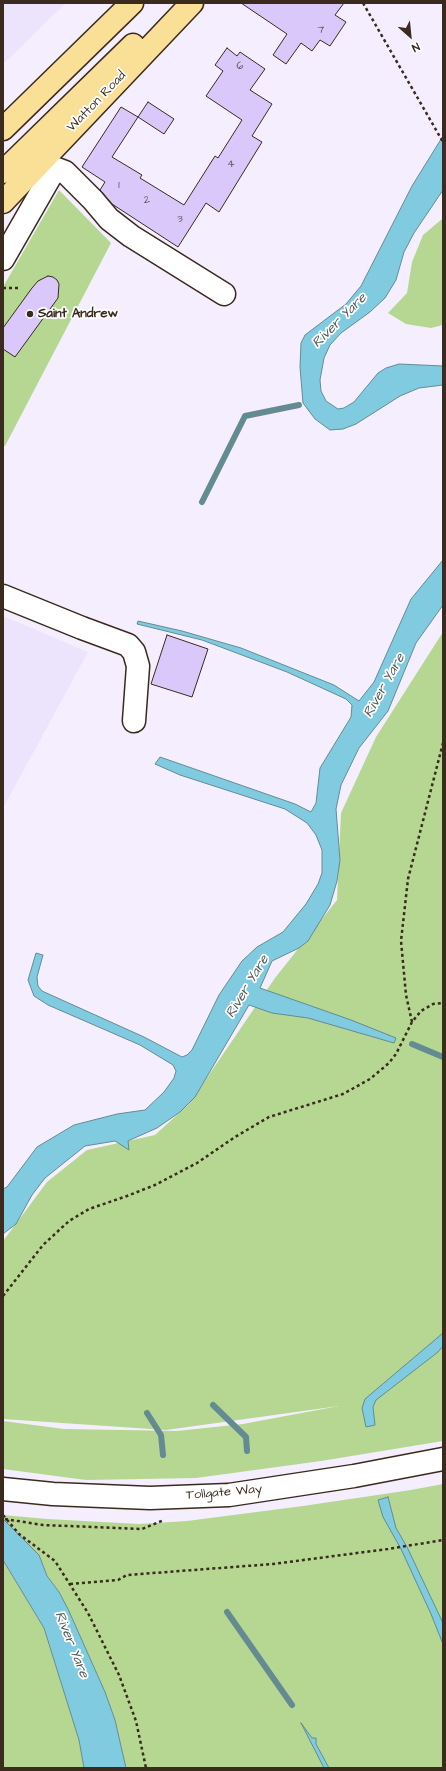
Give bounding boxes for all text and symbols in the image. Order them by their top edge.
north arrow [390,16,430,56]
house number: 7 [318,24,324,38]
text: N [409,39,422,55]
house number: 6 [237,60,243,74]
street label: Watton Road [64,68,130,136]
house number: 4 [227,158,235,172]
house number: 1 [118,179,120,193]
house number: 2 [144,194,150,208]
house number: 3 [177,213,183,227]
water label: River Yare [309,290,371,352]
place label: Saint Andrew [38,306,118,322]
marker: Saint Andrew [25,309,35,319]
water label: River Yare [361,651,409,721]
water label: River Yare [223,953,273,1021]
street label: Tollgate Way [185,1482,263,1504]
water label: River Yare [50,1609,92,1681]

